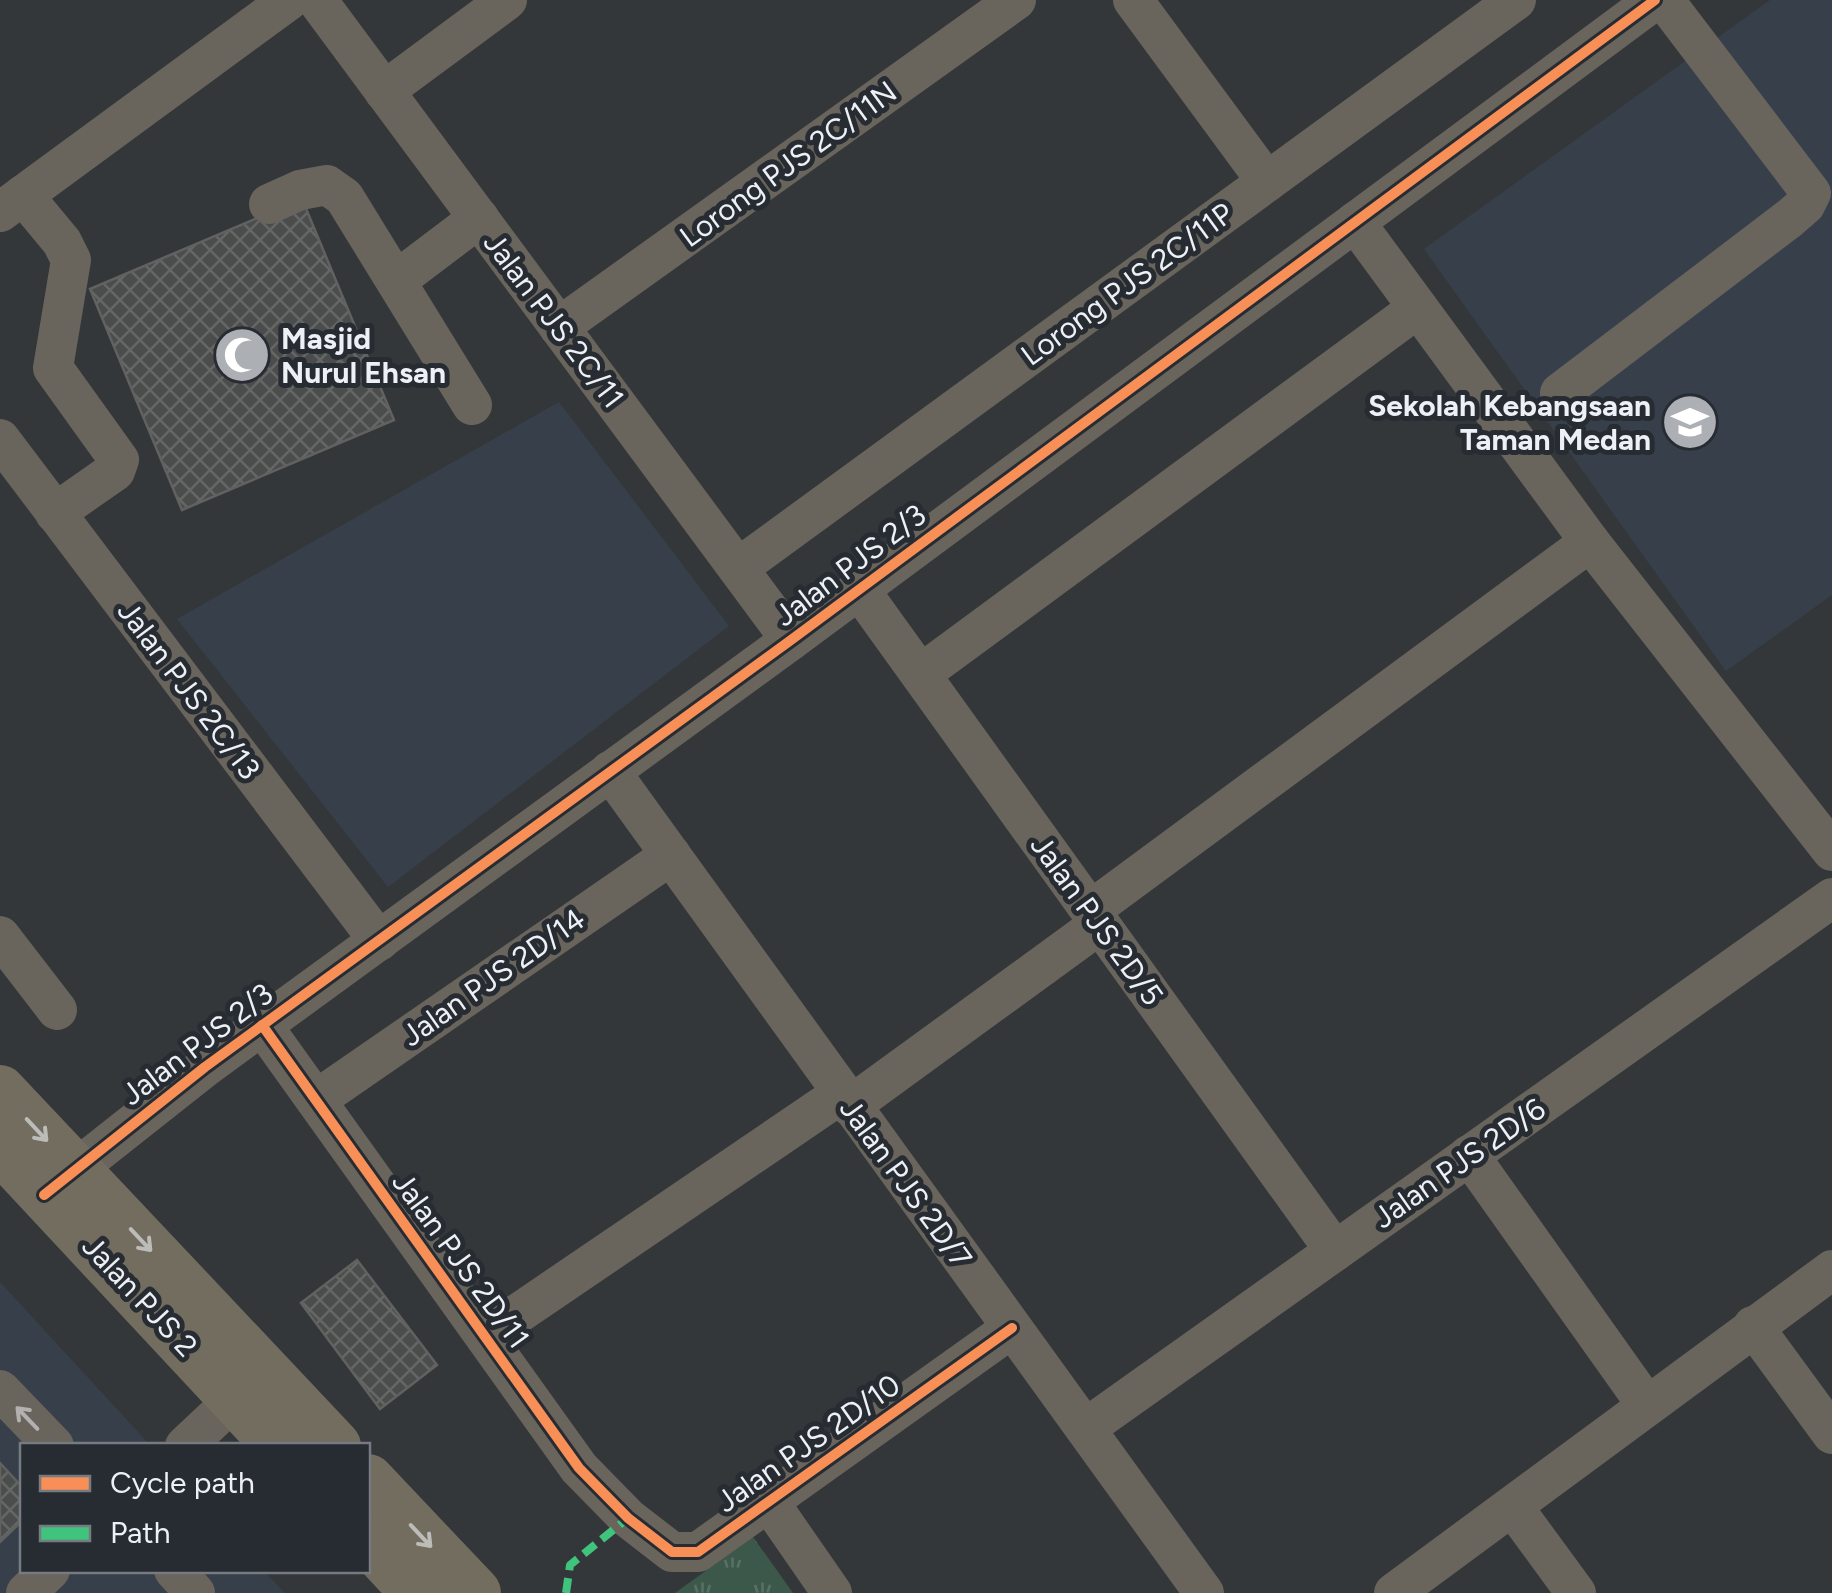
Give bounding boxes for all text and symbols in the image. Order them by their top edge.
street label: Lorong PJS 2C/11N [672,73,904,255]
street label: Lorong PJS 2C/11P [1014,195,1240,373]
street label: Jalan PJS 2C/11 [476,225,632,415]
place label: Masjid Nurul Ehsan [281,320,446,391]
mosque icon: Masjid Nurul Ehsan [212,325,272,385]
place label: Sekolah Kebangsaan Taman Medan [1368,387,1651,458]
school or university icon: Sekolah Kebangsaan Taman Medan [1660,392,1720,452]
street label: Jalan PJS 2/3 [767,496,933,634]
street label: Jalan PJS 2C/13 [110,593,268,787]
street label: Jalan PJS 2D/5 [1023,828,1171,1012]
street label: Jalan PJS 2D/14 [394,900,592,1054]
street label: Jalan PJS 2/3 [114,975,280,1113]
street label: Jalan PJS 2D/6 [1366,1090,1552,1236]
street label: Jalan PJS 2D/7 [832,1091,980,1275]
one-way arrow [25,1117,48,1142]
street label: Jalan PJS 2D/11 [385,1164,537,1356]
street label: Jalan PJS 2 [75,1228,205,1364]
one-way arrow [129,1228,153,1252]
street label: Jalan PJS 2D/10 [709,1366,907,1520]
one-way arrow [15,1406,39,1430]
legend [20,1443,370,1573]
text: Cycle path [110,1464,255,1501]
text: Path [110,1514,170,1551]
one-way arrow [409,1524,433,1548]

